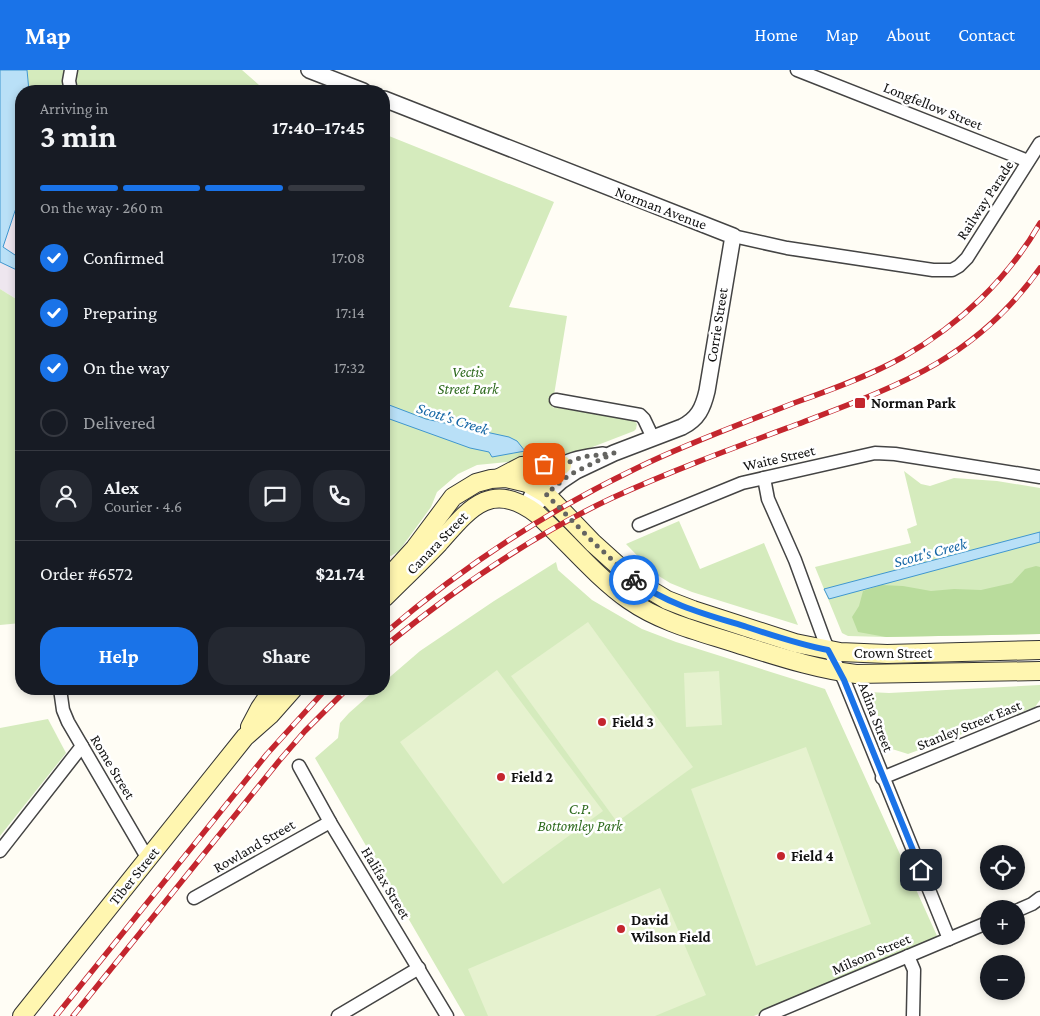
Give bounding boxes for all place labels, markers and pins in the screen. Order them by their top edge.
place label: Norman Park [871,395,957,411]
marker: Norman Park [853,396,867,410]
pin [523,443,565,485]
place label: Field 3 [612,714,654,730]
marker: Field 3 [596,716,608,728]
place label: Field 2 [511,769,553,785]
marker: Field 2 [495,771,507,783]
place label: Field 4 [791,848,834,864]
pin [900,849,942,891]
marker: Field 4 [775,850,787,862]
place label: David Wilson Field [630,912,712,945]
marker: David Wilson Field [615,923,627,935]

